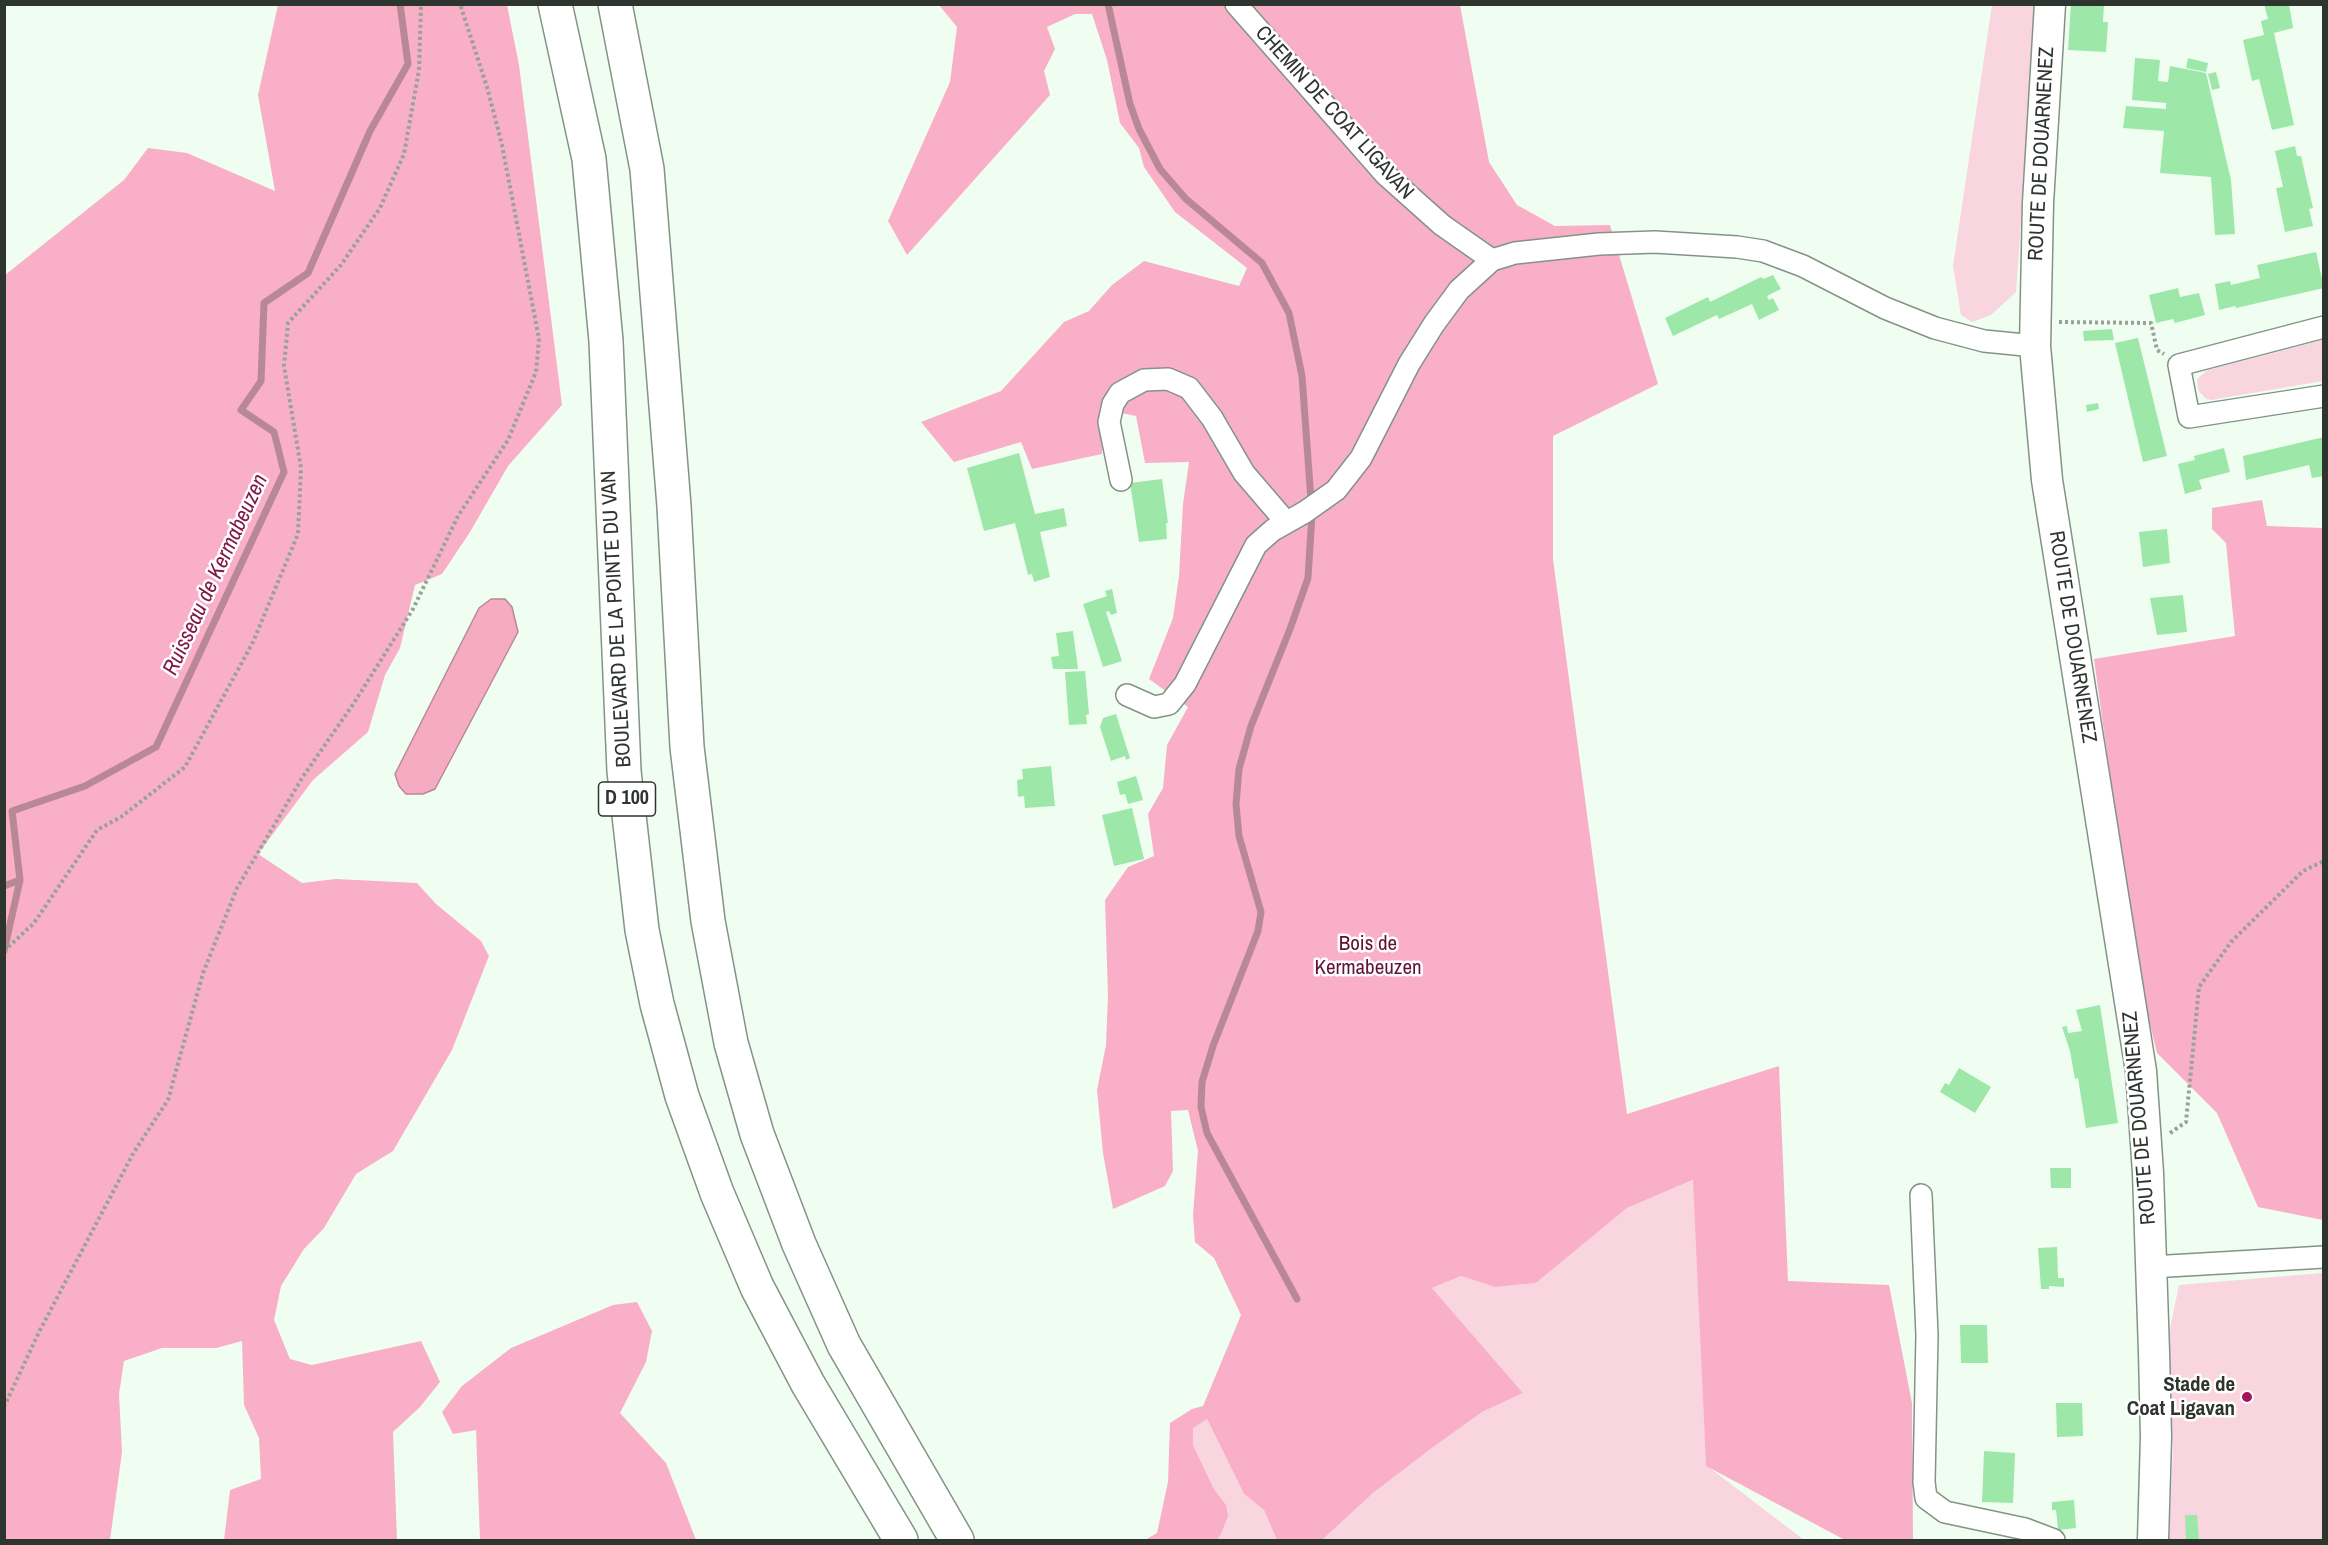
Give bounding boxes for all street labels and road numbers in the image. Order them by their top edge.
street label: CHEMIN DE COAT LIGAVAN [1249,21,1419,205]
street label: ROUTE DE DOUARNENEZ [2024,46,2060,262]
street label: BOULEVARD DE LA POINTE DU VAN [597,470,637,768]
street label: ROUTE DE DOUARNENEZ [2043,529,2101,745]
road number: D 100 [598,782,656,816]
street label: ROUTE DE DOUARNENEZ [2118,1010,2162,1226]

